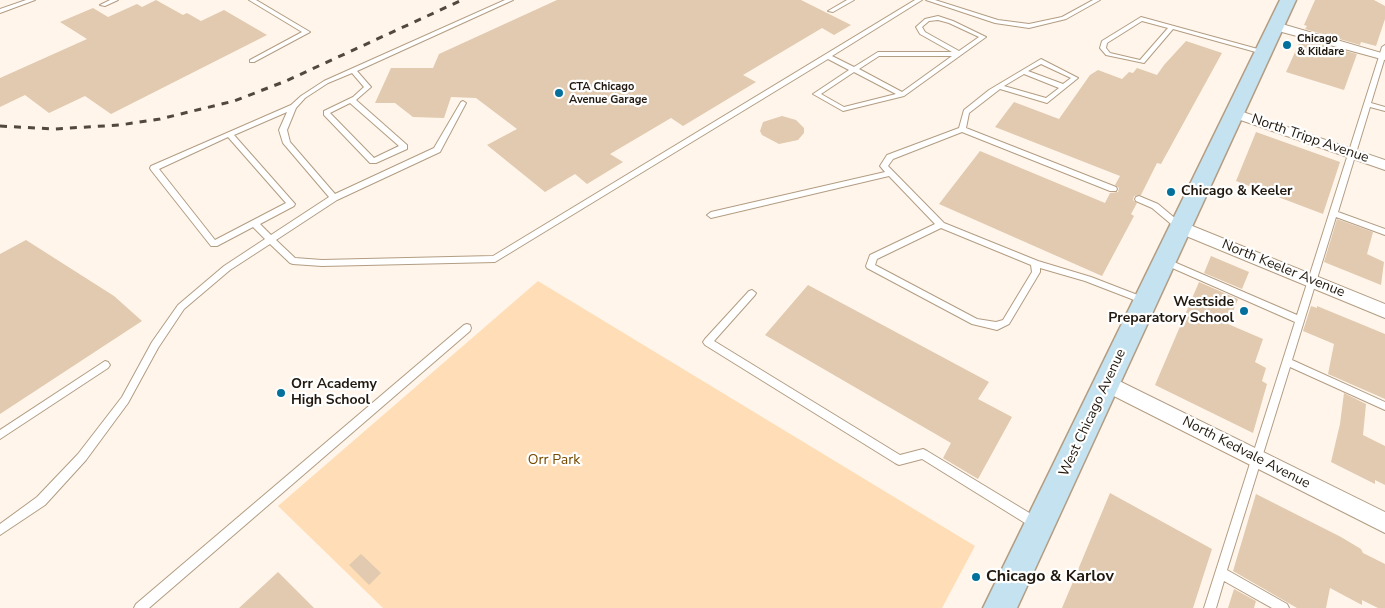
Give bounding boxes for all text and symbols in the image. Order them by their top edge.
place label: Chicago & Kildare [1297,32,1344,58]
marker: Chicago & Kildare [1281,39,1293,51]
place label: CTA Chicago Avenue Garage [569,80,647,106]
marker: CTA Chicago Avenue Garage [553,87,565,99]
street label: North Tripp Avenue [1249,111,1371,167]
place label: Chicago & Keeler [1181,184,1292,200]
marker: Chicago & Keeler [1165,186,1177,198]
street label: North Keeler Avenue [1219,237,1347,301]
place label: Westside Preparatory School [1108,295,1234,328]
marker: Westside Preparatory School [1238,305,1250,317]
street label: West Chicago Avenue [1056,347,1130,479]
place label: Orr Academy High School [291,377,377,410]
marker: Orr Academy High School [275,387,287,399]
street label: North Kedvale Avenue [1179,413,1313,493]
park label: Orr Park [528,453,580,469]
place label: Chicago & Karlov [986,567,1114,587]
marker: Chicago & Karlov [970,571,982,583]

